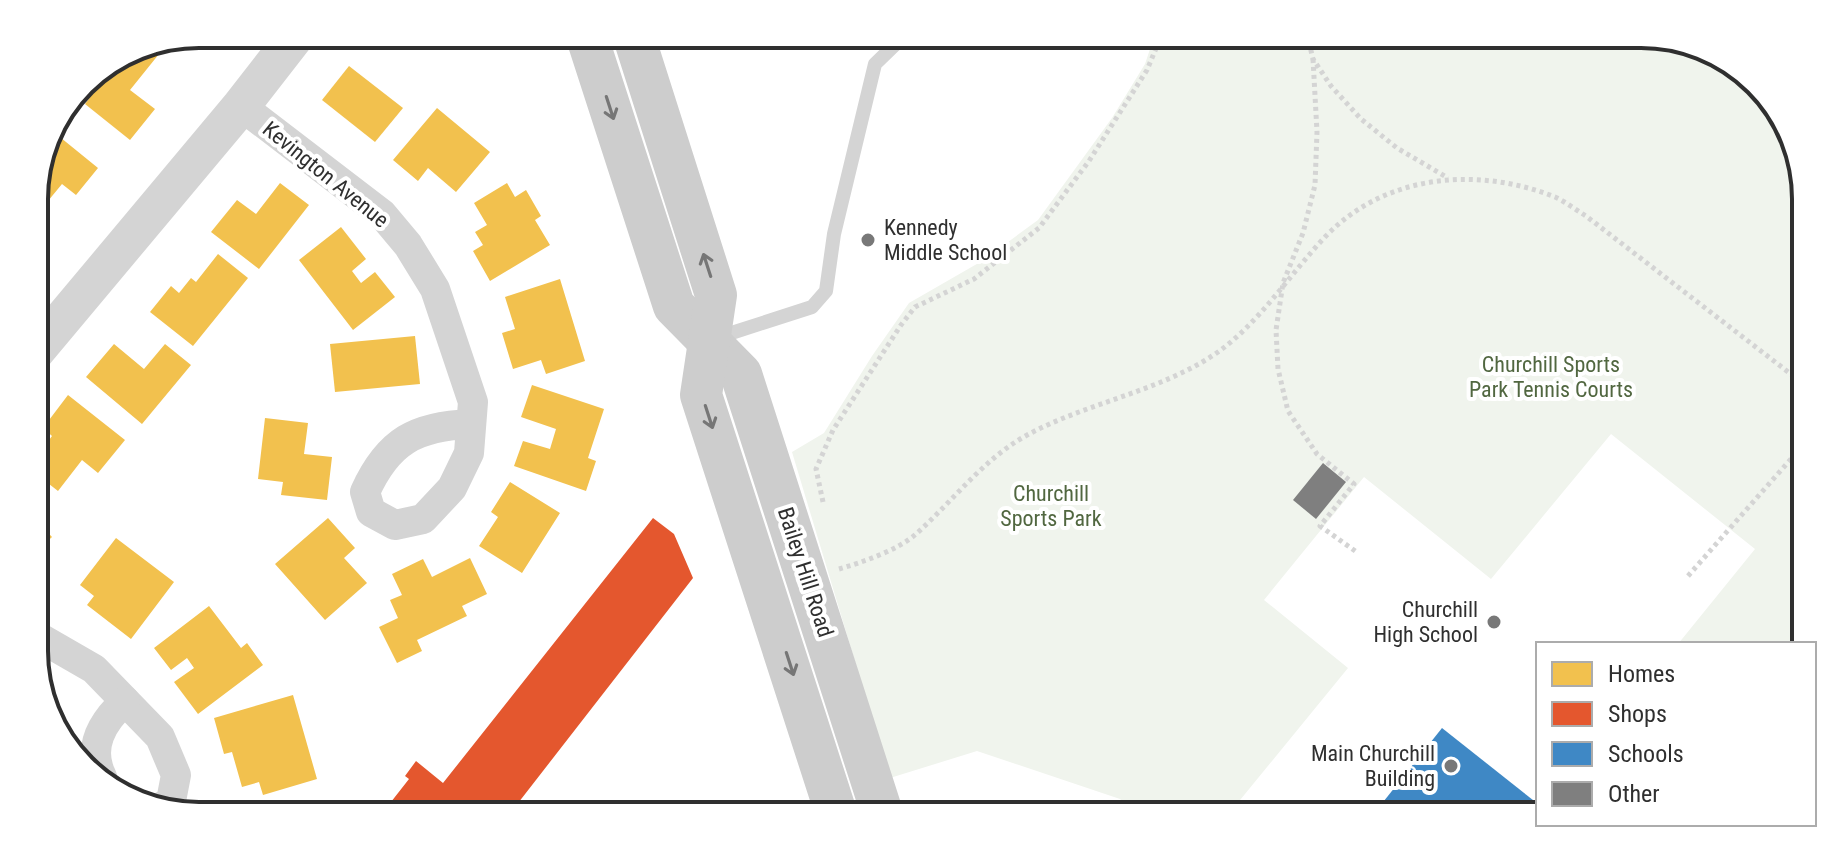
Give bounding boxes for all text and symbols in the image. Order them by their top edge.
one-way arrow [603,95,618,121]
street label: Kevington Avenue [258,116,393,233]
place label: Kennedy Middle School [884,215,1007,265]
marker: Kennedy Middle School [859,231,877,249]
one-way arrow [699,252,714,278]
park label: Churchill Sports Park Tennis Courts [1469,352,1633,402]
one-way arrow [702,404,717,429]
park label: Churchill Sports Park [1000,481,1102,531]
street label: Bailey Hill Road [773,504,838,640]
place label: Churchill High School [1373,597,1478,647]
marker: Churchill High School [1485,613,1503,631]
legend [1536,642,1816,826]
one-way arrow [784,651,798,676]
text: Homes [1608,660,1675,688]
text: Shops [1608,700,1667,728]
text: Schools [1608,740,1684,768]
place label: Main Churchill Building [1311,741,1435,791]
marker: Main Churchill Building [1442,757,1460,775]
text: Other [1608,780,1660,808]

